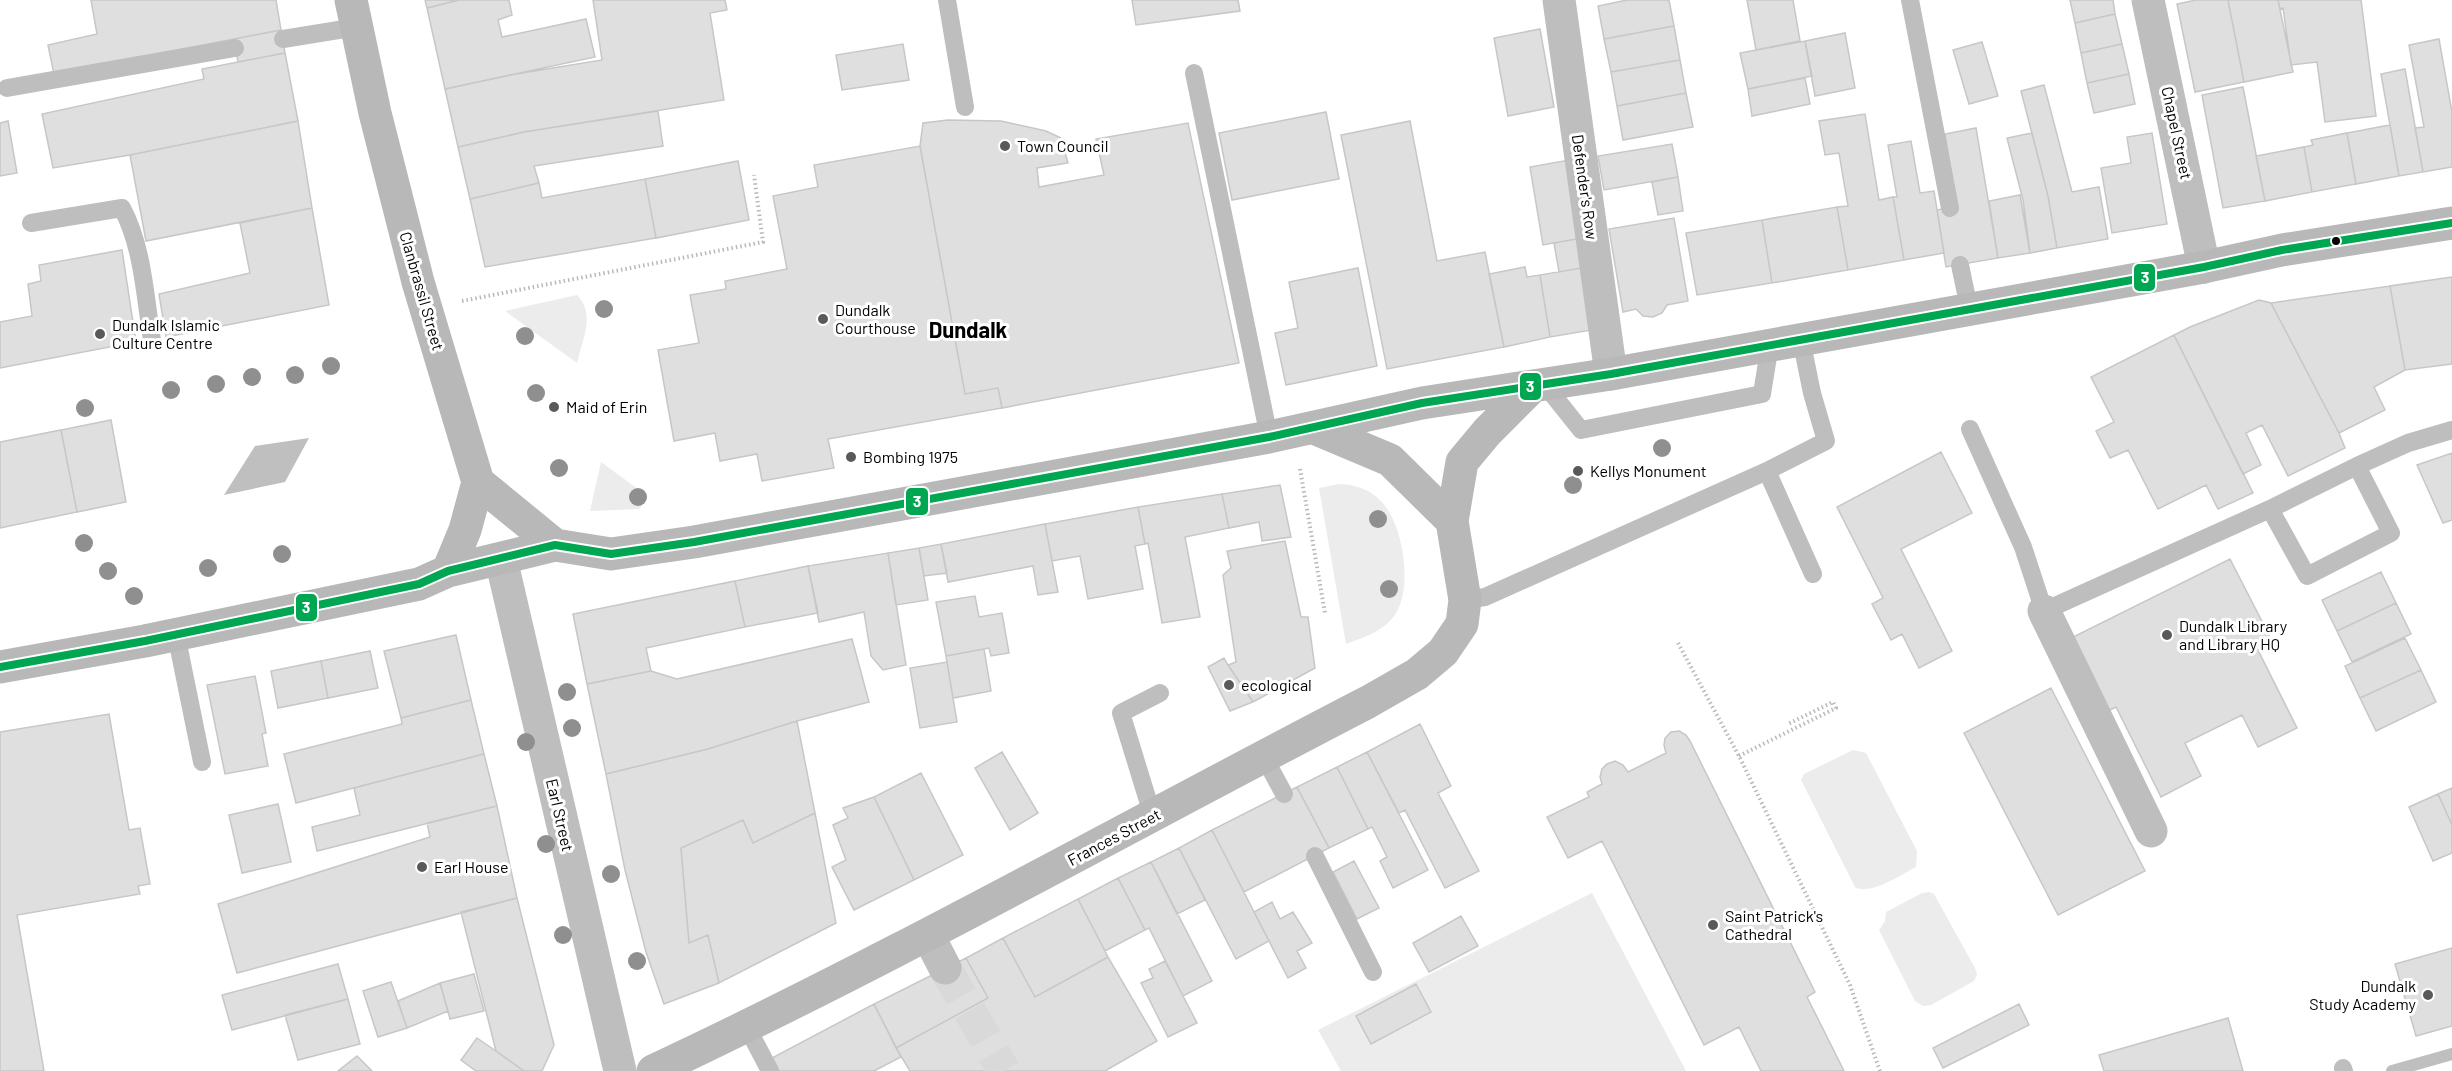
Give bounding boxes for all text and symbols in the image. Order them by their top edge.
street label: Chapel Street [2158,85,2197,181]
street label: Defender's Row [1569,133,1602,241]
place label: Town Council [1017,136,1108,155]
marker: Town Council [998,139,1012,153]
street label: Clanbrassil Street [396,229,449,352]
unlabelled marker [2330,235,2342,247]
line badge: 3 [2133,263,2156,292]
text: 3 [2141,267,2149,286]
place label: Dundalk Courthouse [835,300,916,337]
marker: Dundalk Courthouse [816,312,830,326]
place label: Dundalk Islamic Culture Centre [112,315,220,352]
district label: Dundalk [929,316,1008,342]
marker: Dundalk Islamic Culture Centre [93,327,107,341]
line badge: 3 [1519,372,1542,401]
text: 3 [1526,376,1534,395]
place label: Maid of Erin [566,397,647,416]
marker: Maid of Erin [547,400,561,414]
place label: Bombing 1975 [863,447,958,466]
marker: Bombing 1975 [844,450,858,464]
place label: Kellys Monument [1590,461,1707,480]
marker: Kellys Monument [1571,464,1585,478]
line badge: 3 [905,487,929,516]
text: 3 [913,491,921,510]
line badge: 3 [295,593,318,622]
text: 3 [302,597,310,616]
place label: Dundalk Library and Library HQ [2179,616,2288,653]
marker: Dundalk Library and Library HQ [2160,628,2174,642]
place label: ecological [1241,675,1312,694]
marker: ecological [1222,678,1236,692]
street label: Earl Street [543,777,578,853]
street label: Frances Street [1064,804,1164,869]
place label: Earl House [434,857,509,876]
marker: Earl House [415,860,429,874]
place label: Saint Patrick's Cathedral [1725,906,1823,943]
marker: Saint Patrick's Cathedral [1706,918,1720,932]
place label: Dundalk Study Academy [2309,976,2417,1013]
marker: Dundalk Study Academy [2421,988,2435,1002]

